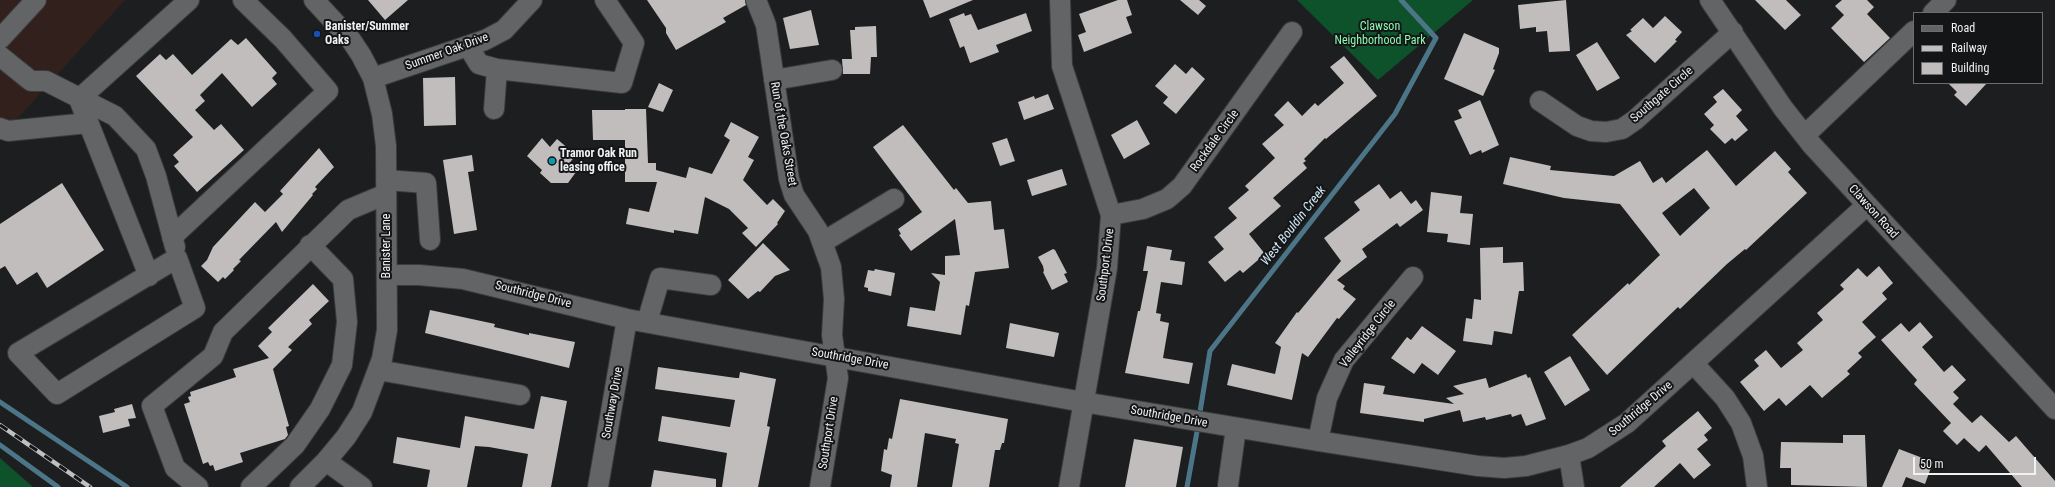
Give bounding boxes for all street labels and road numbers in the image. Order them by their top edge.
street label: Summer Oak Drive [404,30,490,74]
street label: Southgate Circle [1628,64,1696,126]
street label: Run of the Oaks Street [767,81,799,187]
street label: Rockdale Circle [1188,107,1242,175]
street label: Clawson Road [1845,182,1901,242]
street label: Banister Lane [380,214,394,278]
street label: Southport Drive [1094,228,1118,302]
street label: Southridge Drive [493,279,573,311]
street label: Valleyridge Circle [1337,297,1399,371]
street label: Southridge Drive [810,345,890,373]
street label: Southway Drive [600,366,626,440]
street label: Southridge Drive [1606,378,1676,440]
street label: Southport Drive [816,396,842,470]
street label: Southridge Drive [1129,403,1209,431]

